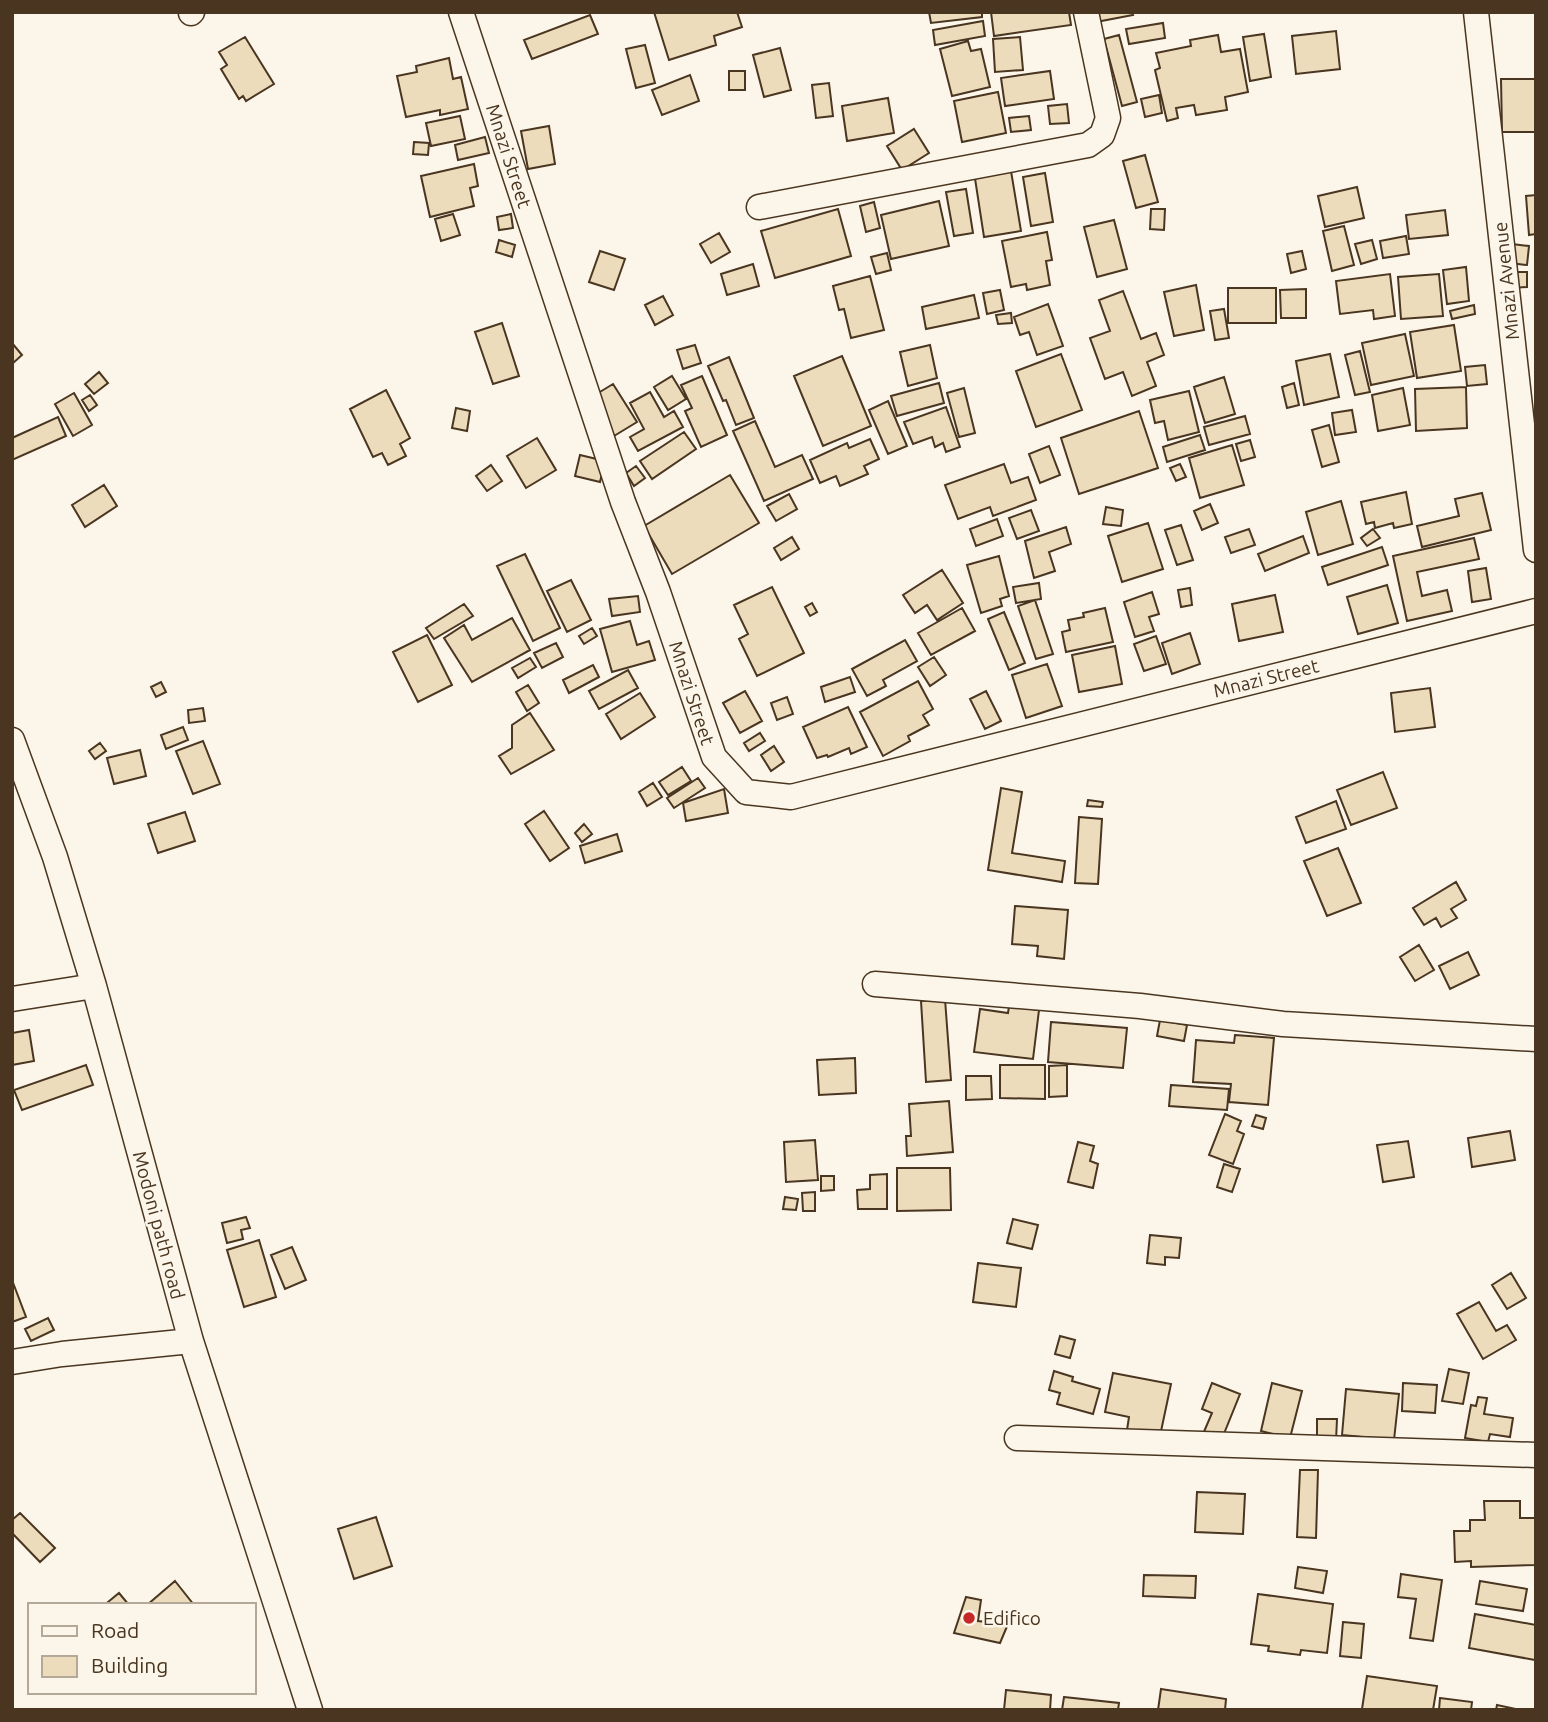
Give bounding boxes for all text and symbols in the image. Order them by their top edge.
street label: Mnazi Street [482,101,536,211]
street label: Mnazi Avenue [1489,221,1523,341]
street label: Mnazi Street [665,638,719,748]
street label: Mnazi Street [1211,654,1322,702]
street label: Modoni path road [129,1149,189,1301]
legend [28,1603,256,1694]
place label: Edifico [983,1607,1041,1629]
marker: Edifico [961,1610,977,1626]
text: Road [91,1618,139,1642]
text: Building [91,1653,168,1677]

